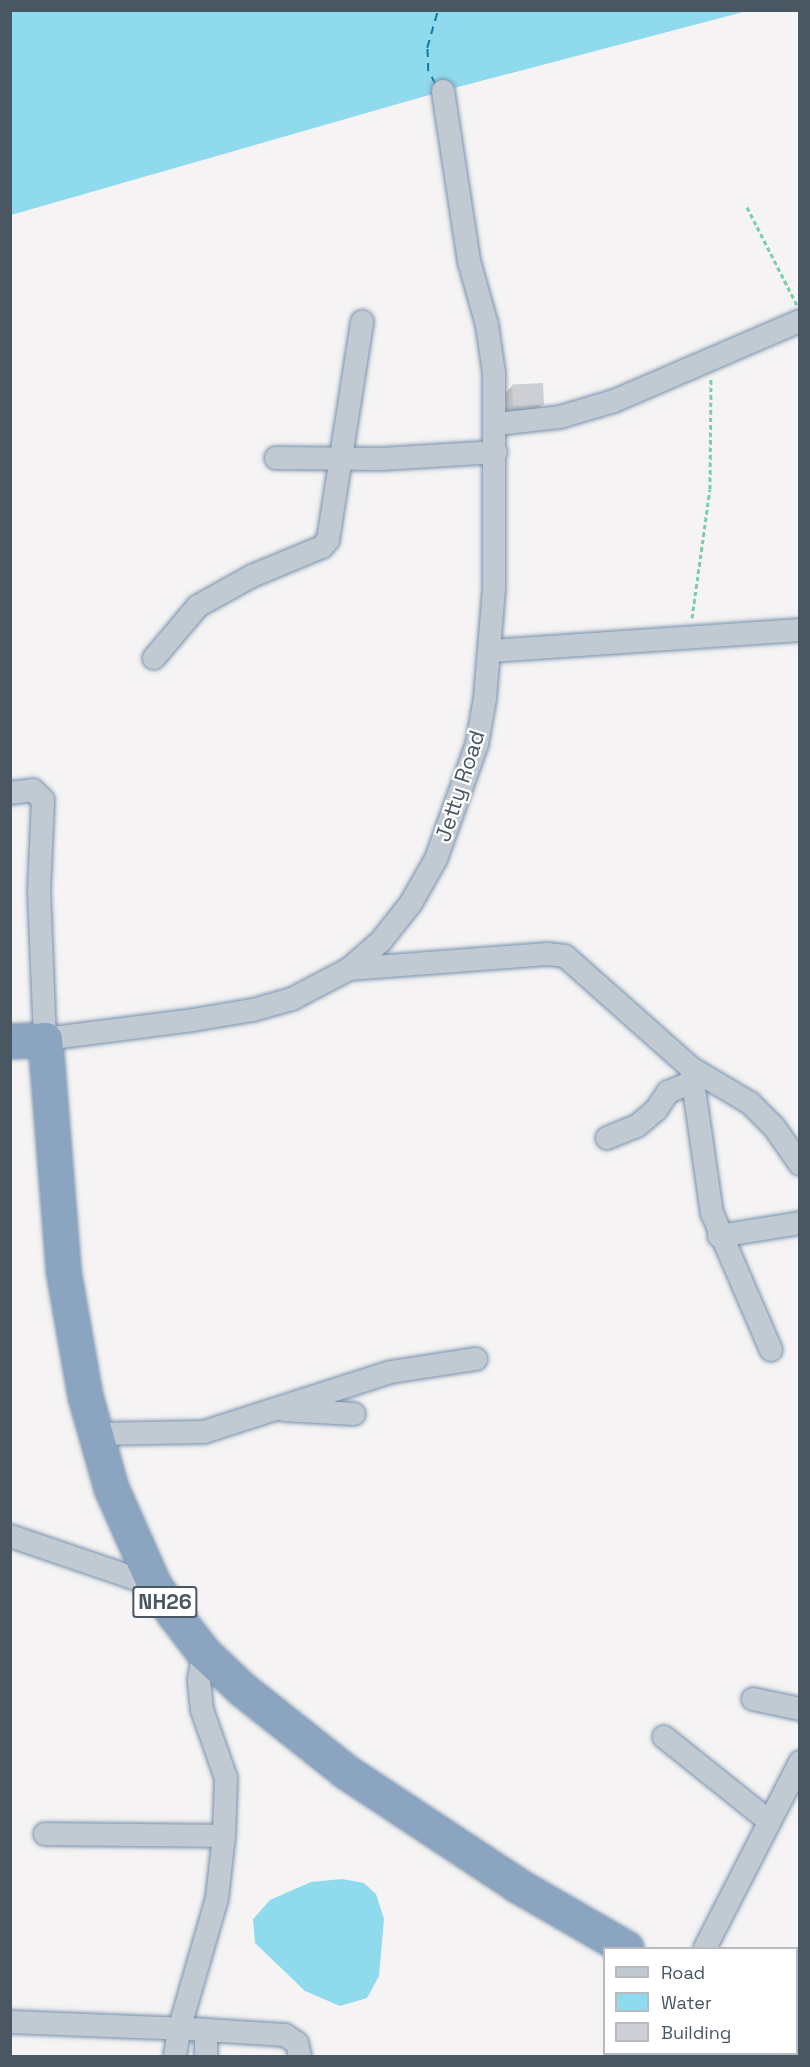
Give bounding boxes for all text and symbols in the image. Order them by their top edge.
street label: Jetty Road [430,727,490,845]
road number: NH26 [132,1584,198,1620]
legend [603,1947,798,2055]
text: Road [661,1961,705,1984]
text: Water [661,1991,712,2014]
text: Building [661,2021,731,2044]

